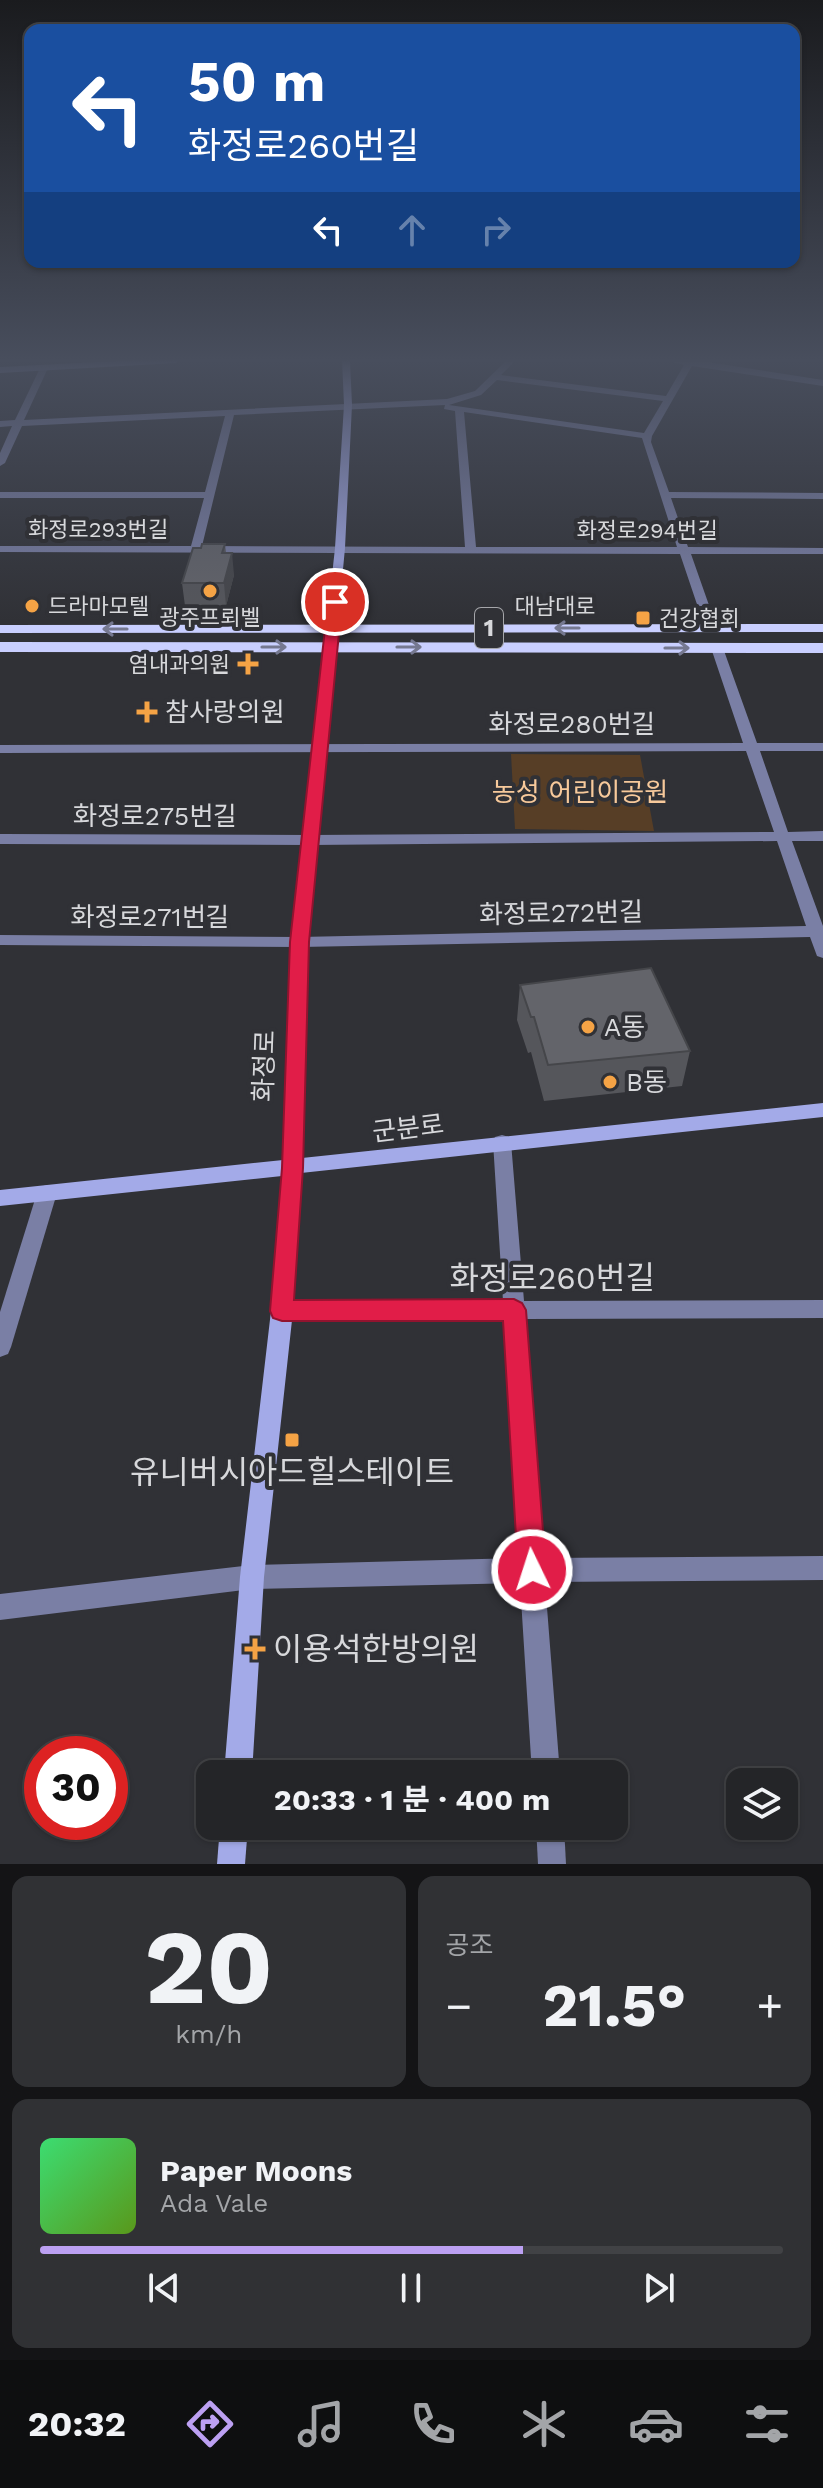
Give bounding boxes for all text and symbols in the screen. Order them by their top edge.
text: 50 m [188,49,325,115]
icon: left [56,56,160,160]
text: 화정로260번길 [188,125,419,167]
icon: left [306,208,350,252]
icon: ahead [390,208,434,252]
icon: right [474,208,518,252]
street label: 화정로293번길 [28,517,168,542]
street label: 화정로294번길 [576,518,718,543]
pin [301,568,369,636]
icon: arrive [313,580,357,624]
marker: 광주프뢰벨 [201,582,219,600]
place label: 드라마모텔 [48,594,149,619]
street label: 대남대로 [515,594,595,619]
marker: 드라마모텔 [23,597,41,615]
place label: 광주프뢰벨 [159,605,261,630]
place label: 건강협회 [659,606,740,631]
road number: 1 [475,608,503,648]
marker: 건강협회 [634,609,652,627]
one-way arrow [554,620,581,636]
one-way arrow [102,621,129,637]
one-way arrow [260,639,287,655]
one-way arrow [395,639,422,655]
one-way arrow [663,640,690,656]
place label: 염내과의원 [129,652,230,677]
marker: 염내과의원 [237,653,259,675]
place label: 참사랑의원 [165,697,285,727]
marker: 참사랑의원 [136,701,158,723]
street label: 화정로280번길 [489,709,655,739]
park label: 농성 어린이공원 [492,777,668,807]
street label: 화정로275번길 [73,801,237,831]
street label: 화정로272번길 [479,897,643,929]
street label: 화정로271번길 [71,902,229,932]
place label: A동 [604,1012,645,1042]
marker: A동 [579,1018,597,1036]
street label: 화정로 [248,1030,280,1102]
place label: B동 [626,1067,667,1097]
marker: B동 [601,1073,619,1091]
street label: 군분로 [371,1109,445,1147]
street label: 화정로260번길 [449,1259,655,1297]
marker: 유니버시아드힐스테이트 [283,1431,301,1449]
place label: 유니버시아드힐스테이트 [130,1453,454,1491]
position arrow [490,1528,574,1612]
place label: 이용석한방의원 [273,1630,479,1668]
marker: 이용석한방의원 [244,1638,266,1660]
speed limit sign: 30 [24,1736,128,1840]
map controls [726,1768,798,1840]
button: layers [726,1768,798,1840]
text: 20:33 · 1 분 · 400 m [274,1782,550,1817]
text: 20 [144,1906,273,2028]
text: 공조 [446,1930,493,1960]
text: 21.5° [542,1970,686,2041]
text: − [446,1980,472,2032]
text: + [756,1980,783,2032]
text: km/h [175,2019,242,2049]
text: Paper Moons [160,2153,352,2188]
text: Ada Vale [160,2188,268,2218]
icon: previous [142,2266,186,2310]
icon: pause [389,2266,433,2310]
icon: next [637,2266,681,2310]
icon: directions [182,2396,238,2452]
icon: music [293,2396,349,2452]
icon: phone [405,2396,461,2452]
icon: climate [516,2396,572,2452]
icon: car [628,2396,684,2452]
icon: filters [739,2396,795,2452]
text: 20:32 [28,2403,126,2445]

